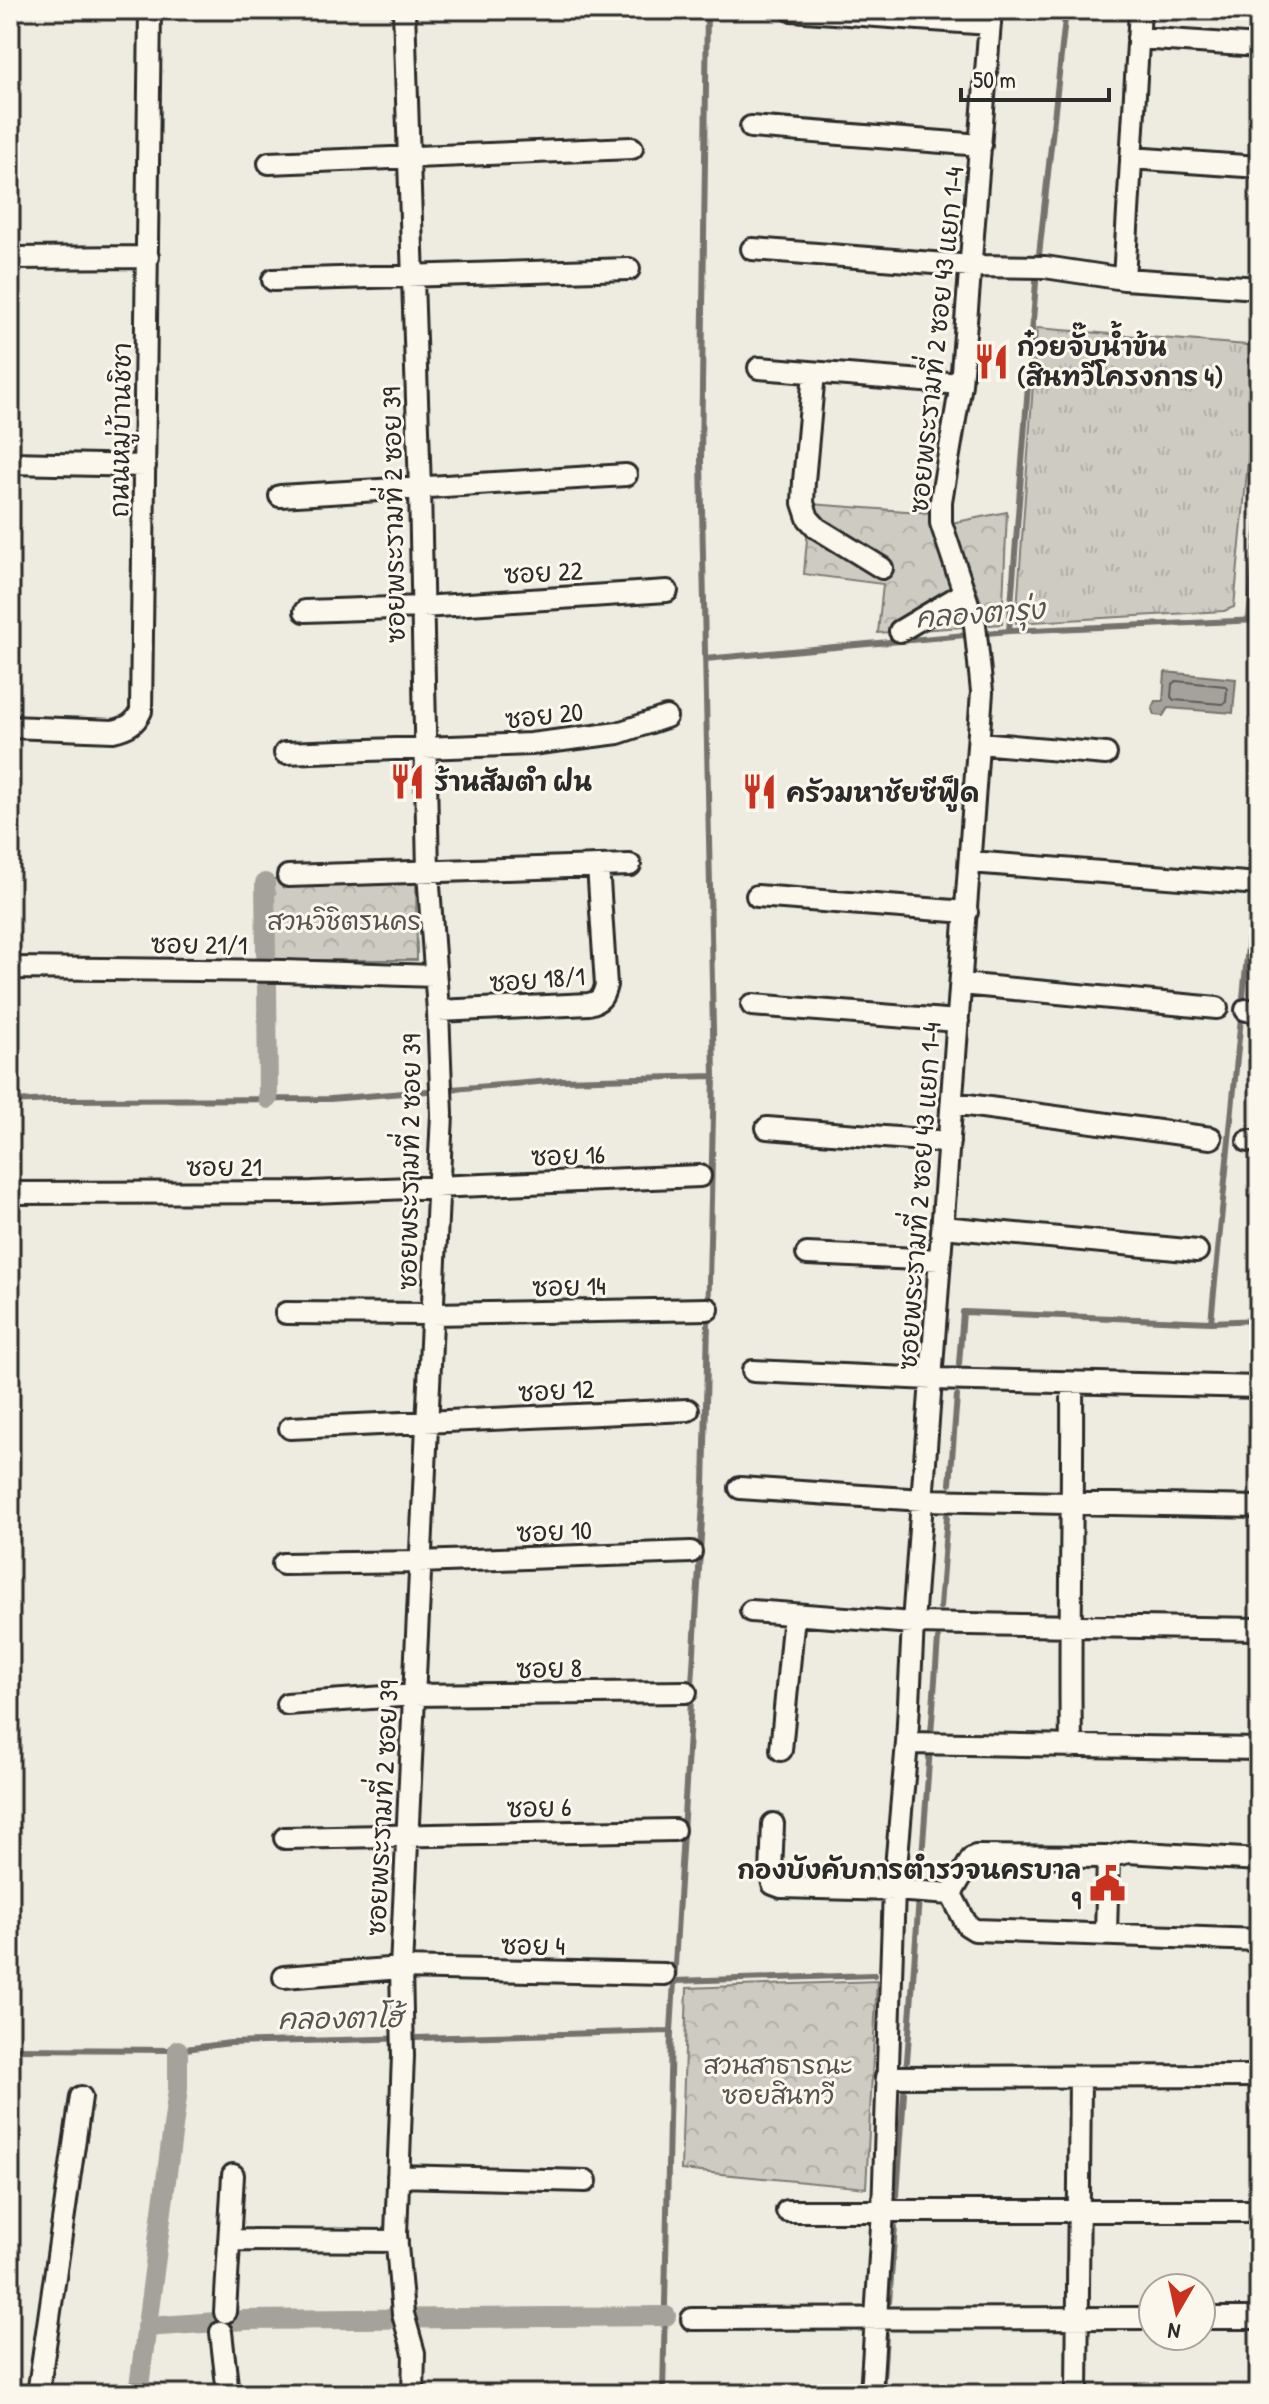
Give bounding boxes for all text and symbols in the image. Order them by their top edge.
scale bar [961,52,1109,102]
text: 50 m [973,63,1016,95]
street label: ซอยพระรามที่ 2 ซอย 43 แยก 1-4 [894,164,972,515]
place label: ก๋วยจั๊บน้ำข้น (สินทวีโครงการ 4) [1017,320,1224,394]
street label: ถนนหมู่บ้านชิชา [101,342,141,518]
restaurant icon: ก๋วยจั๊บน้ำข้น (สินทวีโครงการ 4) [972,342,1010,380]
street label: ซอยพระรามที่ 2 ซอย 39 [367,387,413,644]
street label: ซอย 22 [503,552,583,592]
water label: คลองตารุ่ง [914,589,1049,638]
street label: ซอย 20 [503,694,585,736]
restaurant icon: ร้านสัมตำ ฝน [389,762,427,800]
place label: ร้านสัมตำ ฝน [434,764,592,799]
restaurant icon: ครัวมหาชัยซีฟู็ด [741,773,779,811]
place label: ครัวมหาชัยซีฟู็ด [786,775,979,812]
park label: สวนวิชิตรนคร [267,903,421,938]
street label: ซอย 21/1 [150,926,248,962]
street label: ซอย 18/1 [488,958,586,1000]
street label: ซอยพระรามที่ 2 ซอย 43 แยก 1-4 [883,1021,949,1371]
street label: ซอยพระรามที่ 2 ซอย 39 [383,1033,429,1290]
street label: ซอย 16 [530,1136,606,1174]
street label: ซอย 21 [186,1149,262,1184]
street label: ซอย 14 [532,1268,606,1304]
street label: ซอย 12 [517,1371,595,1409]
street label: ซอย 10 [516,1512,592,1550]
street label: ซอย 8 [516,1650,582,1686]
street label: ซอยพระรามที่ 2 ซอย 39 [352,1679,406,1937]
street label: ซอย 6 [506,1789,572,1825]
place label: กองบังคับการตำรวจนครบาล 9 [737,1852,1081,1917]
public building icon: กองบังคับการตำรวจนครบาล 9 [1088,1865,1126,1903]
street label: ซอย 4 [501,1927,565,1963]
water label: คลองตาโฮ้ [278,1998,408,2038]
park label: สวนสาธารณะ ซอยสินทวี [703,2047,853,2112]
north arrow [1137,2272,1217,2352]
text: N [1165,2316,1182,2347]

